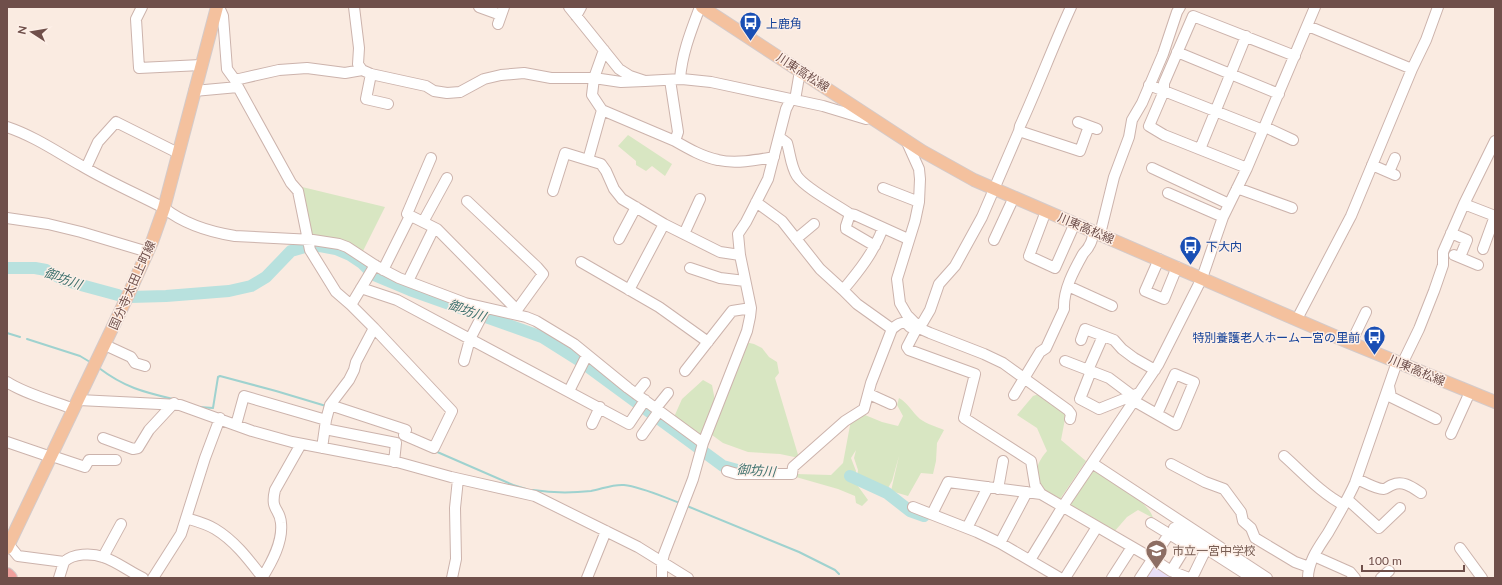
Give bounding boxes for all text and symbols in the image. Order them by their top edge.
bus stop icon: 上鹿角 [738,10,764,43]
north arrow [12,12,52,52]
place label: 上鹿角 [766,16,802,31]
text: N [14,24,29,35]
street label: 川東高松線 [774,49,832,95]
street label: 川東高松線 [1055,209,1117,247]
bus stop icon: 下大内 [1178,233,1204,266]
street label: 国分寺太田上町線 [106,238,158,332]
place label: 下大内 [1206,239,1242,254]
water label: 御坊川 [42,264,86,293]
water label: 御坊川 [446,296,490,325]
bus stop icon: 特別養護老人ホーム一宮の里前 [1362,324,1388,357]
place label: 特別養護老人ホーム一宮の里前 [1192,330,1360,345]
street label: 川東高松線 [1386,351,1448,389]
water label: 御坊川 [736,461,778,479]
school or university icon: 市立一宮中学校 [1144,537,1170,570]
place label: 市立一宮中学校 [1172,543,1256,558]
scale bar [1362,547,1464,573]
text: 100 m [1368,553,1402,568]

